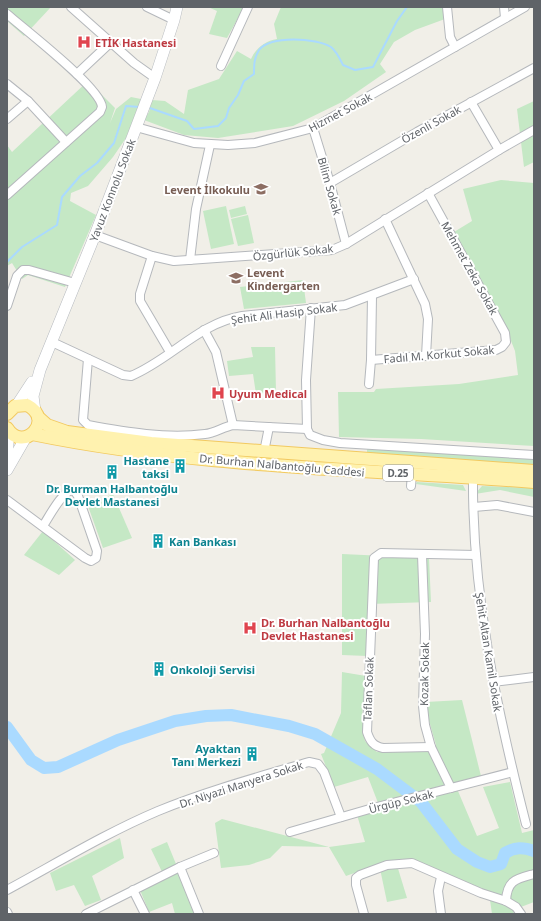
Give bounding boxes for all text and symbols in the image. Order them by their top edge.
hospital icon: ETİK Hastanesi [76,34,92,50]
place label: ETİK Hastanesi [95,35,176,50]
street label: Hizmet Sokak [306,89,375,135]
street label: Özenli Sokak [399,101,464,147]
street label: Yavuz Konnolu Sokak [85,136,139,244]
street label: Bilim Sokak [315,155,345,217]
school or university icon: Levent İlkokulu [253,181,269,197]
place label: Levent İlkokulu [164,182,250,197]
street label: Mehmet Zeka Sokak [438,219,502,317]
street label: Özgürlük Sokak [252,240,334,264]
place label: Levent Kindergarten [247,265,320,293]
school or university icon: Levent Kindergarten [228,270,244,286]
street label: Şehit Ali Hasip Sokak [230,299,338,327]
street label: Fadıl M. Korkut Sokak [383,342,495,366]
hospital icon: Uyum Medical [210,385,226,401]
place label: Uyum Medical [229,386,307,401]
street label: Dr. Burhan Nalbantoğlu Caddesi [199,450,365,480]
place label: Hastane taksi [123,453,169,481]
building icon: Hastane taksi [172,458,188,474]
building icon: Dr. Burman Halbantoğlu Devlet Mastanesi [104,464,120,480]
road number: D.25 [383,465,413,481]
place label: Dr. Burman Halbantoğlu Devlet Mastanesi [46,481,178,509]
building icon: Kan Bankası [150,533,166,549]
place label: Kan Bankası [169,534,236,549]
street label: Şehit Altan Kamil Sokak [472,591,506,713]
place label: Dr. Burhan Nalbantoğlu Devlet Hastanesi [261,615,390,643]
hospital icon: Dr. Burhan Nalbantoğlu Devlet Hastanesi [242,620,258,636]
street label: Kozak Sokak [416,642,432,706]
street label: Taflan Sokak [359,656,377,721]
building icon: Onkoloji Servisi [151,661,167,677]
place label: Onkoloji Servisi [170,662,255,677]
place label: Ayaktan Tanı Merkezi [172,741,241,769]
building icon: Ayaktan Tanı Merkezi [244,746,260,762]
street label: Dr. Niyazi Manyera Sokak [177,757,305,811]
street label: Ürgüp Sokak [367,786,435,816]

